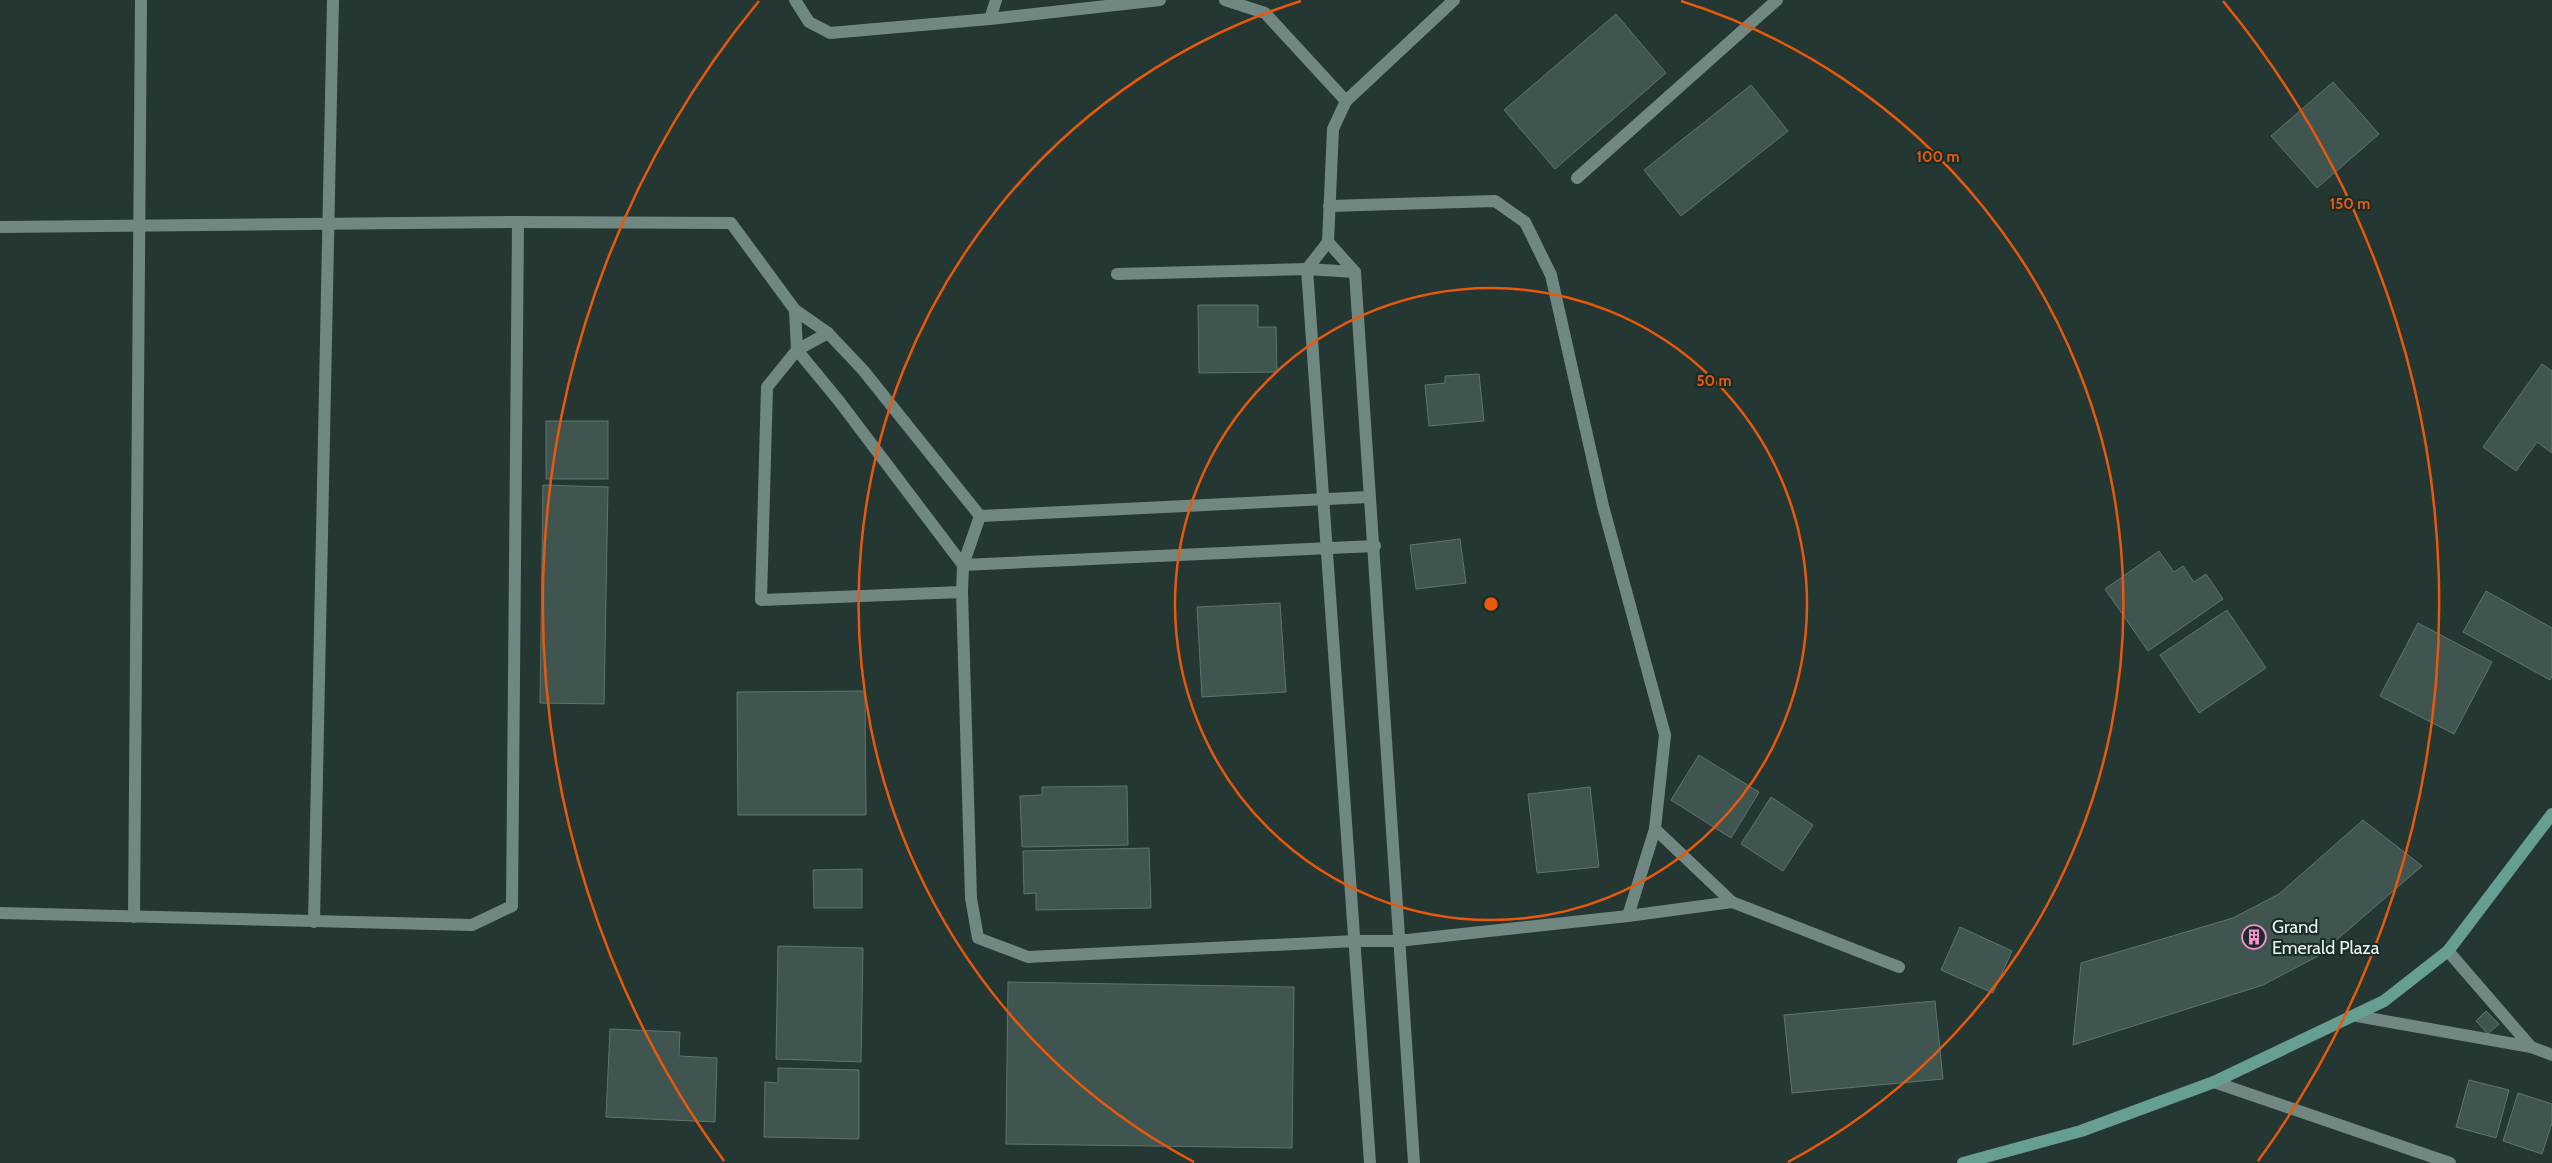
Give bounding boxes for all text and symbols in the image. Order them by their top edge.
text: 100 m [1916,148,1960,166]
text: 150 m [2330,195,2370,213]
text: 50 m [1696,372,1732,390]
centre of rings [1482,595,1500,613]
place label: Grand Emerald Plaza [2272,916,2380,959]
building icon: Grand Emerald Plaza [2241,924,2267,950]

